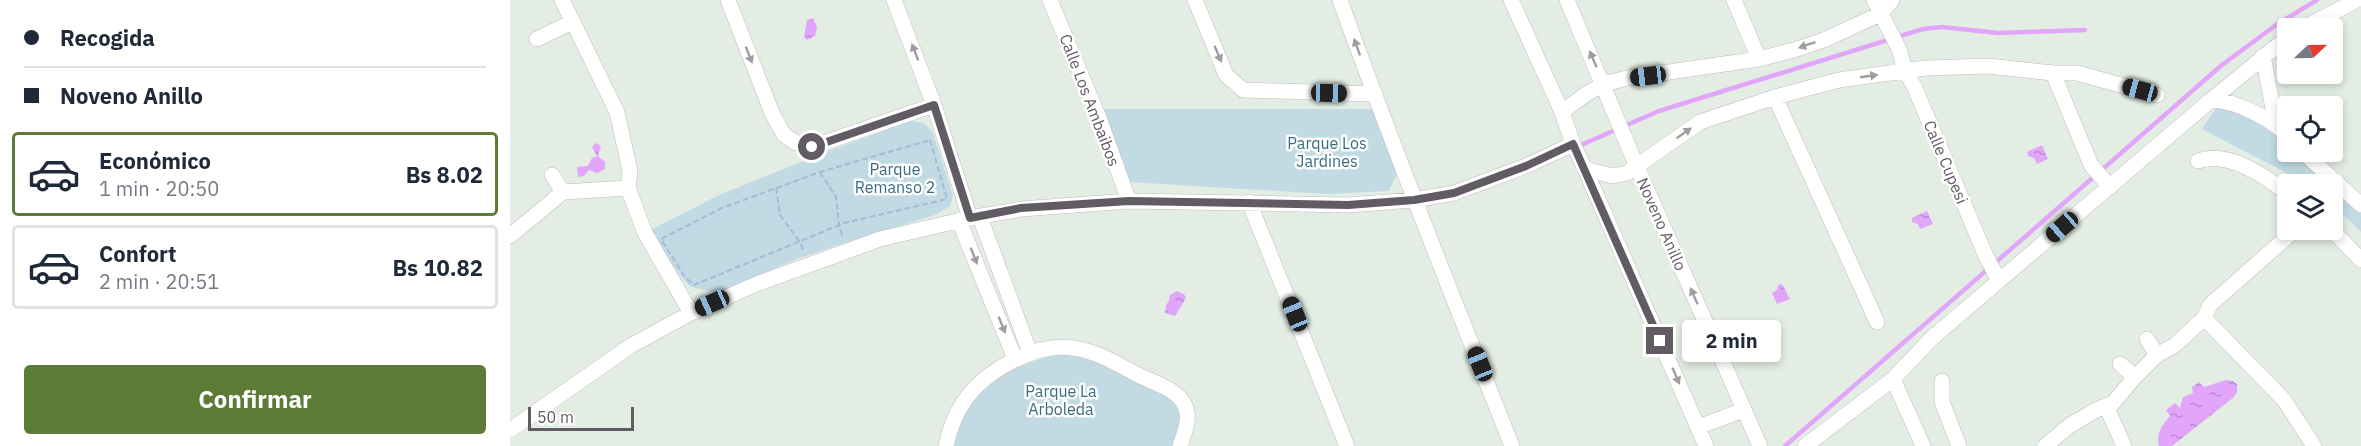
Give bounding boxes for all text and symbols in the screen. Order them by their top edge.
north arrow [2277,18,2343,84]
map controls [2277,18,2343,240]
text: Recogida [60,23,155,52]
street label: Calle Los Ambaibos [1056,31,1124,169]
one-way arrow [1351,38,1361,56]
one-way arrow [1798,41,1816,51]
one-way arrow [909,43,919,61]
one-way arrow [1214,45,1223,63]
one-way arrow [745,46,754,64]
one-way arrow [1588,50,1598,68]
car [1629,65,1667,87]
one-way arrow [1860,72,1879,81]
car [2120,77,2160,103]
text: Noveno Anillo [60,81,203,110]
car [1311,84,1347,102]
button: locate [2277,96,2343,162]
street label: Calle Cupesi [1919,117,1973,207]
one-way arrow [1676,127,1692,139]
route start [798,133,825,160]
park label: Parque Los Jardines [1287,133,1367,171]
text: Económico [99,146,211,175]
icon: car [27,147,81,201]
park label: Parque Remanso 2 [855,159,935,197]
text: Bs 8.02 [406,160,483,189]
button: layers [2277,174,2343,240]
text: 1 min · 20:50 [99,175,219,202]
street label: Noveno Anillo [1633,175,1691,274]
car [2043,208,2081,246]
text: Confort [99,239,177,268]
icon: car [27,240,81,294]
one-way arrow [970,247,979,265]
text: Bs 10.82 [392,253,483,282]
text: 2 min · 20:51 [99,268,219,295]
car [692,287,732,319]
one-way arrow [1689,287,1699,305]
car [1280,294,1310,334]
one-way arrow [997,316,1007,334]
callout: 2 min [1681,320,1780,362]
route end [1646,327,1673,354]
text: 2 min [1705,327,1758,354]
car [1465,344,1495,384]
button: Confirmar [24,365,486,434]
one-way arrow [1671,368,1680,385]
park label: Parque La Arboleda [1025,381,1097,419]
scale bar [528,404,634,432]
text: 50 m [537,407,574,427]

